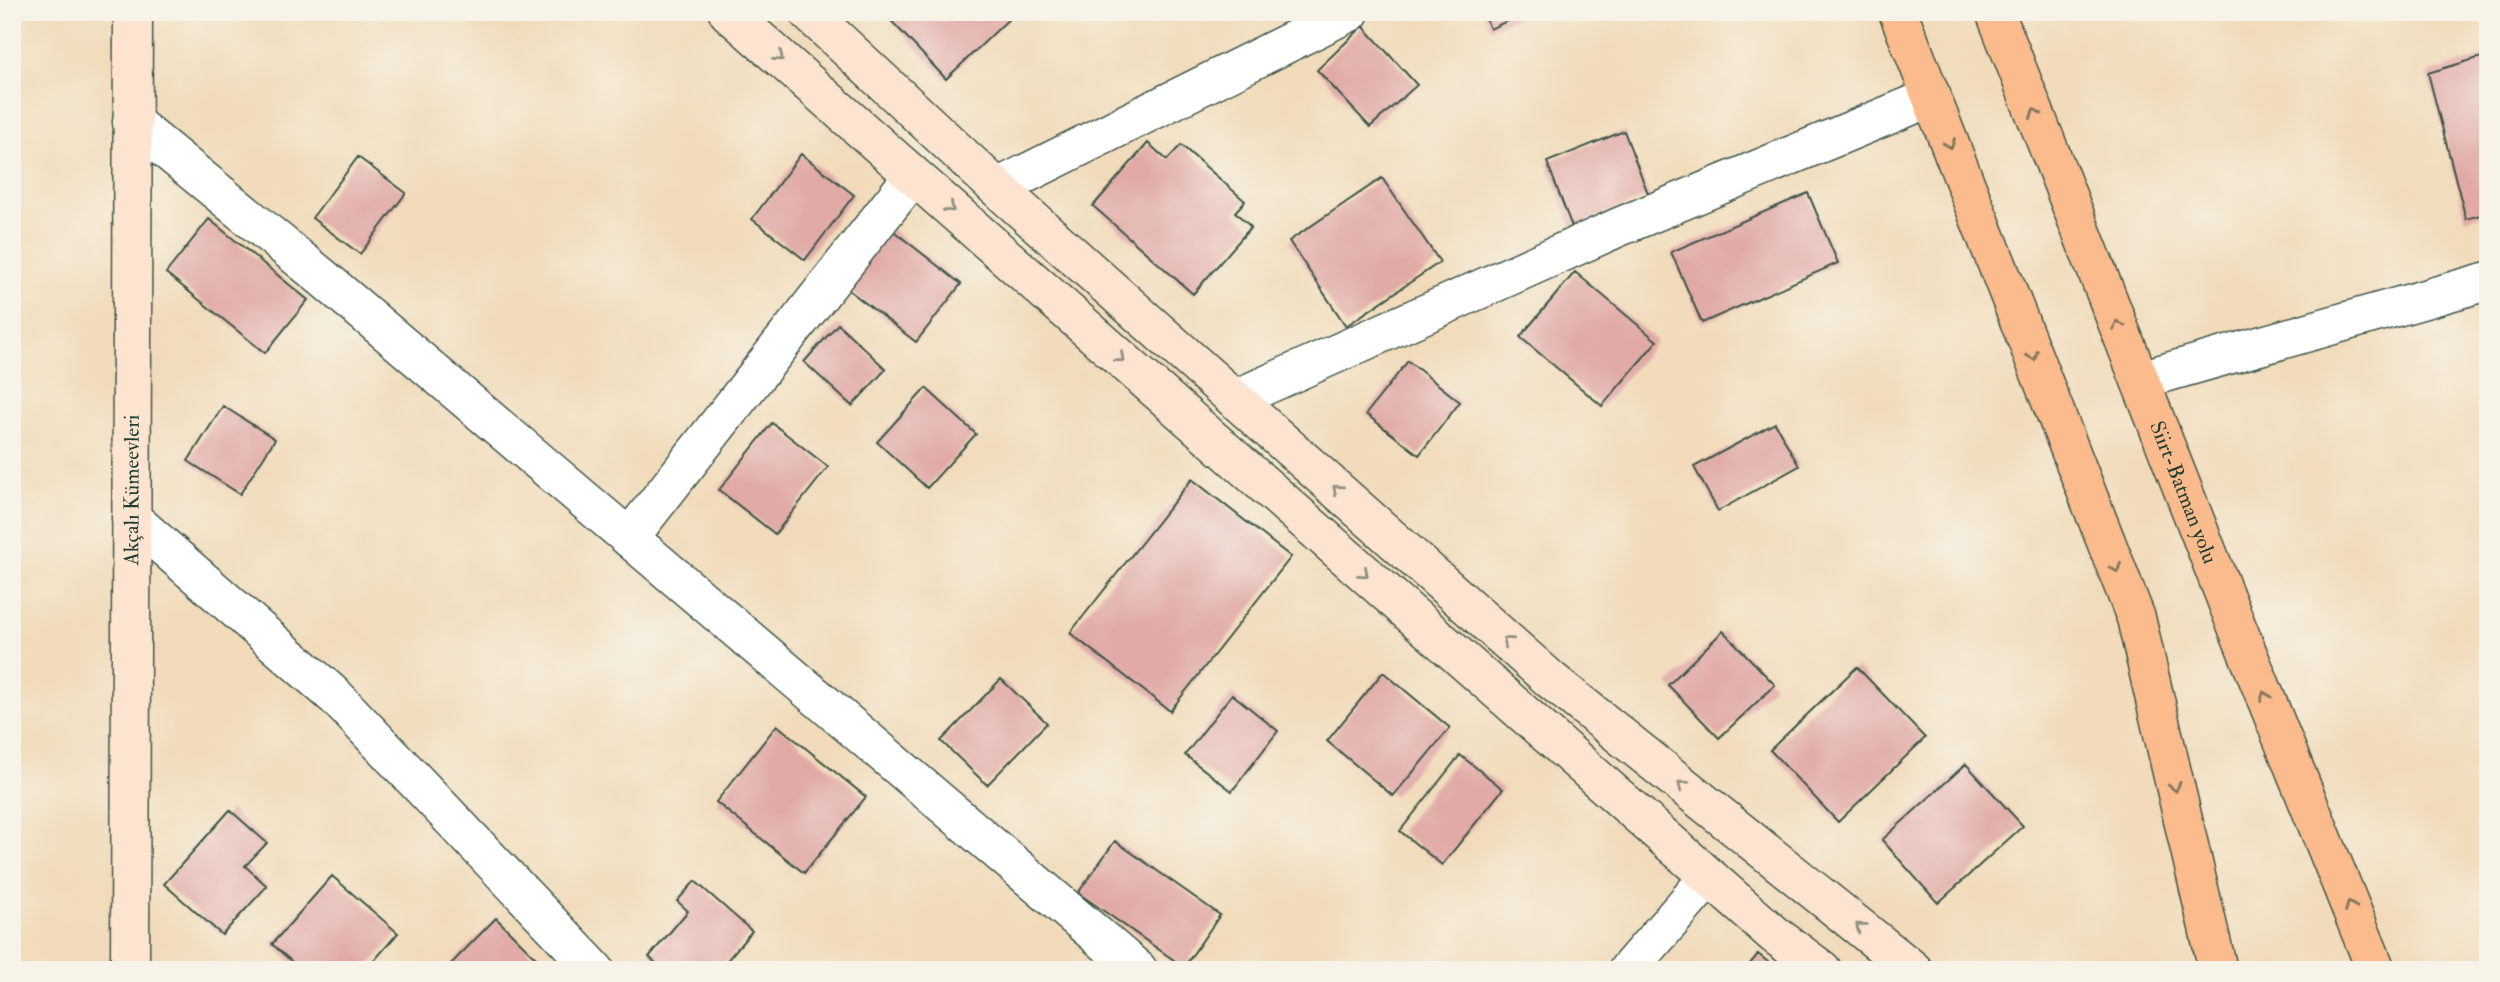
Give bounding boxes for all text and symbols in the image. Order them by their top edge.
one-way arrow [771,49,784,61]
one-way arrow [2029,107,2043,119]
one-way arrow [1942,138,1956,150]
one-way arrow [941,200,954,212]
one-way arrow [2113,319,2127,331]
one-way arrow [2025,349,2039,361]
one-way arrow [1112,350,1125,362]
street label: Akçalı Kümeevleri [118,414,146,567]
street label: Siirt-Batman yolu [2143,417,2224,568]
one-way arrow [1332,485,1345,498]
one-way arrow [2108,561,2122,573]
one-way arrow [1356,565,1369,578]
one-way arrow [1502,636,1515,649]
one-way arrow [2259,690,2273,703]
one-way arrow [1678,781,1691,793]
one-way arrow [2167,781,2182,793]
one-way arrow [2345,901,2359,913]
one-way arrow [1855,923,1868,935]

